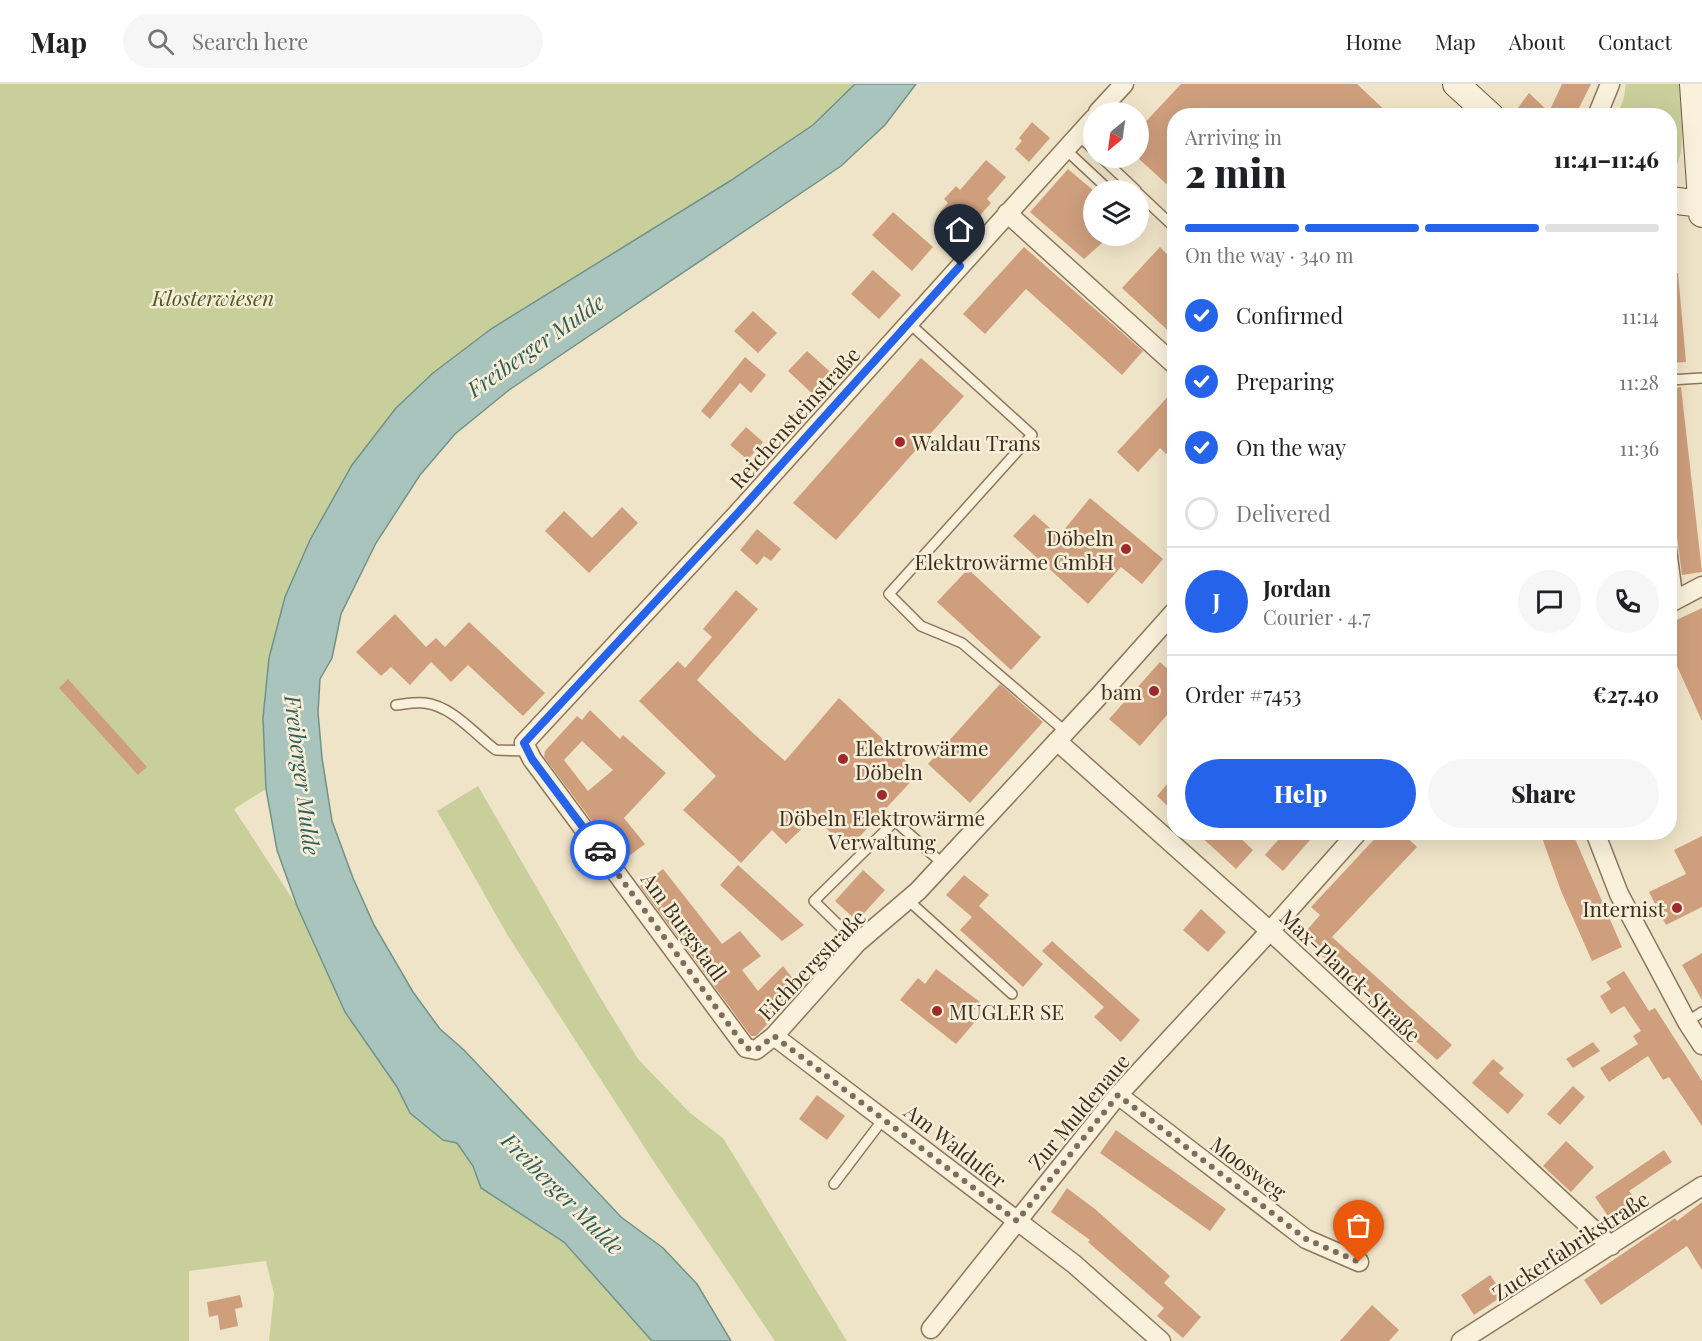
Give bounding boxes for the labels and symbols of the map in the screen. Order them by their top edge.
north arrow [1083,102,1149,168]
pin [934,204,985,266]
park label: Klosterwiesen [151,283,274,311]
water label: Freiberger Mulde [460,286,610,404]
street label: Reichensteinstraße [723,340,865,494]
place label: Waldau Trans [911,428,1041,456]
marker: Waldau Trans [893,435,907,449]
place label: Döbeln Elektrowärme GmbH [914,523,1114,575]
marker: Döbeln Elektrowärme GmbH [1119,542,1133,556]
place label: bam [1101,677,1142,705]
marker: bam [1147,684,1161,698]
water label: Freiberger Mulde [278,692,328,857]
place label: Elektrowärme Döbeln [855,733,989,785]
marker: Elektrowärme Döbeln [836,752,850,766]
marker: Döbeln Elektrowärme Verwaltung [875,788,889,802]
place label: Döbeln Elektrowärme Verwaltung [779,803,985,855]
courier [570,820,630,880]
street label: Am Burgstadl [635,865,734,986]
place label: Internist [1582,894,1666,922]
marker: Internist [1670,901,1684,915]
street label: Max-Planck-Straße [1275,902,1427,1048]
street label: Eichbergstraße [751,903,871,1025]
place label: MUGLER SE [949,997,1064,1025]
marker: MUGLER SE [930,1004,944,1018]
street label: Zur Muldenaue [1021,1047,1135,1175]
street label: Am Waldufer [899,1096,1013,1194]
water label: Freiberger Mulde [495,1125,631,1261]
street label: Moosweg [1205,1129,1293,1205]
street label: Zuckerfabrikstraße [1486,1184,1654,1306]
pin [1333,1200,1384,1262]

